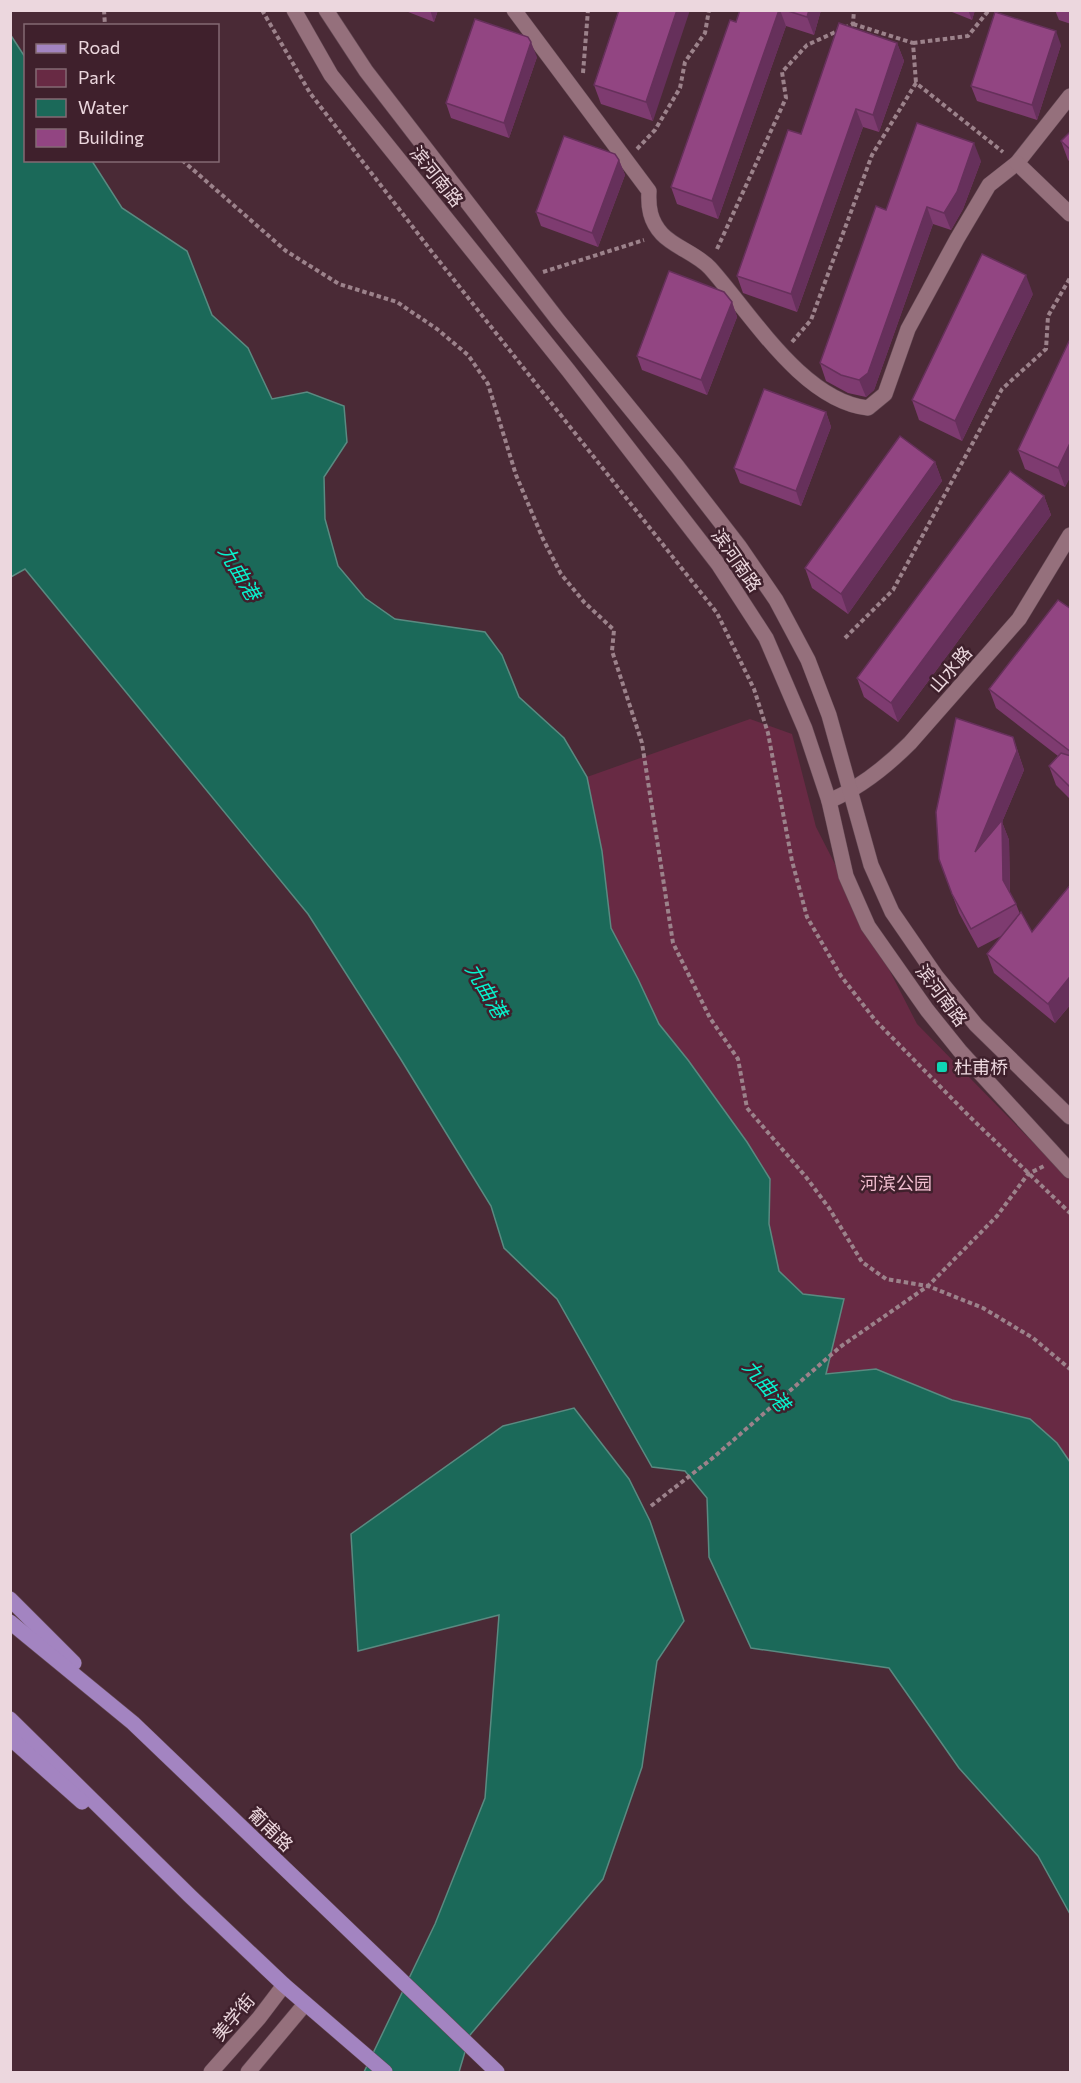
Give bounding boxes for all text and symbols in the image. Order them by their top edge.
legend [24,24,219,162]
text: Road [78,36,120,58]
text: Park [78,66,116,88]
text: Water [78,96,129,118]
text: Building [78,126,144,148]
street label: 滨河南路 [406,141,468,211]
street label: 滨河南路 [707,524,767,596]
water label: 九曲港 [214,540,267,606]
street label: 山水路 [924,641,976,697]
water label: 九曲港 [461,958,514,1024]
street label: 滨河南路 [912,960,972,1030]
place label: 杜甫桥 [954,1056,1008,1078]
marker: 杜甫桥 [935,1060,949,1074]
park label: 河滨公园 [860,1172,932,1194]
water label: 九曲港 [739,1354,797,1418]
street label: 葡甫路 [244,1802,298,1856]
street label: 美学街 [207,1989,259,2045]

